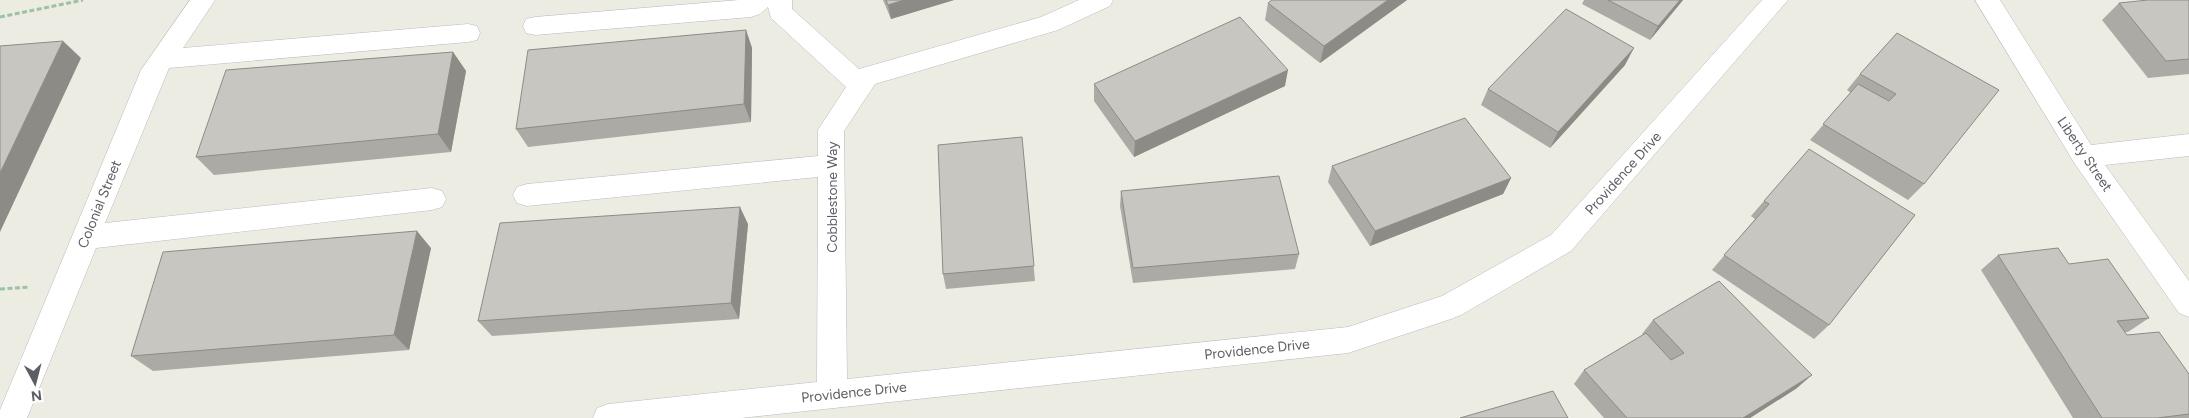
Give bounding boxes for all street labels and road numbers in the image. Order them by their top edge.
street label: Liberty Street [2053,114,2116,195]
street label: Providence Drive [1582,128,1665,218]
street label: Cobblestone Way [824,141,841,253]
street label: Colonial Street [74,158,125,251]
street label: Providence Drive [1203,335,1311,363]
street label: Providence Drive [800,378,908,406]

